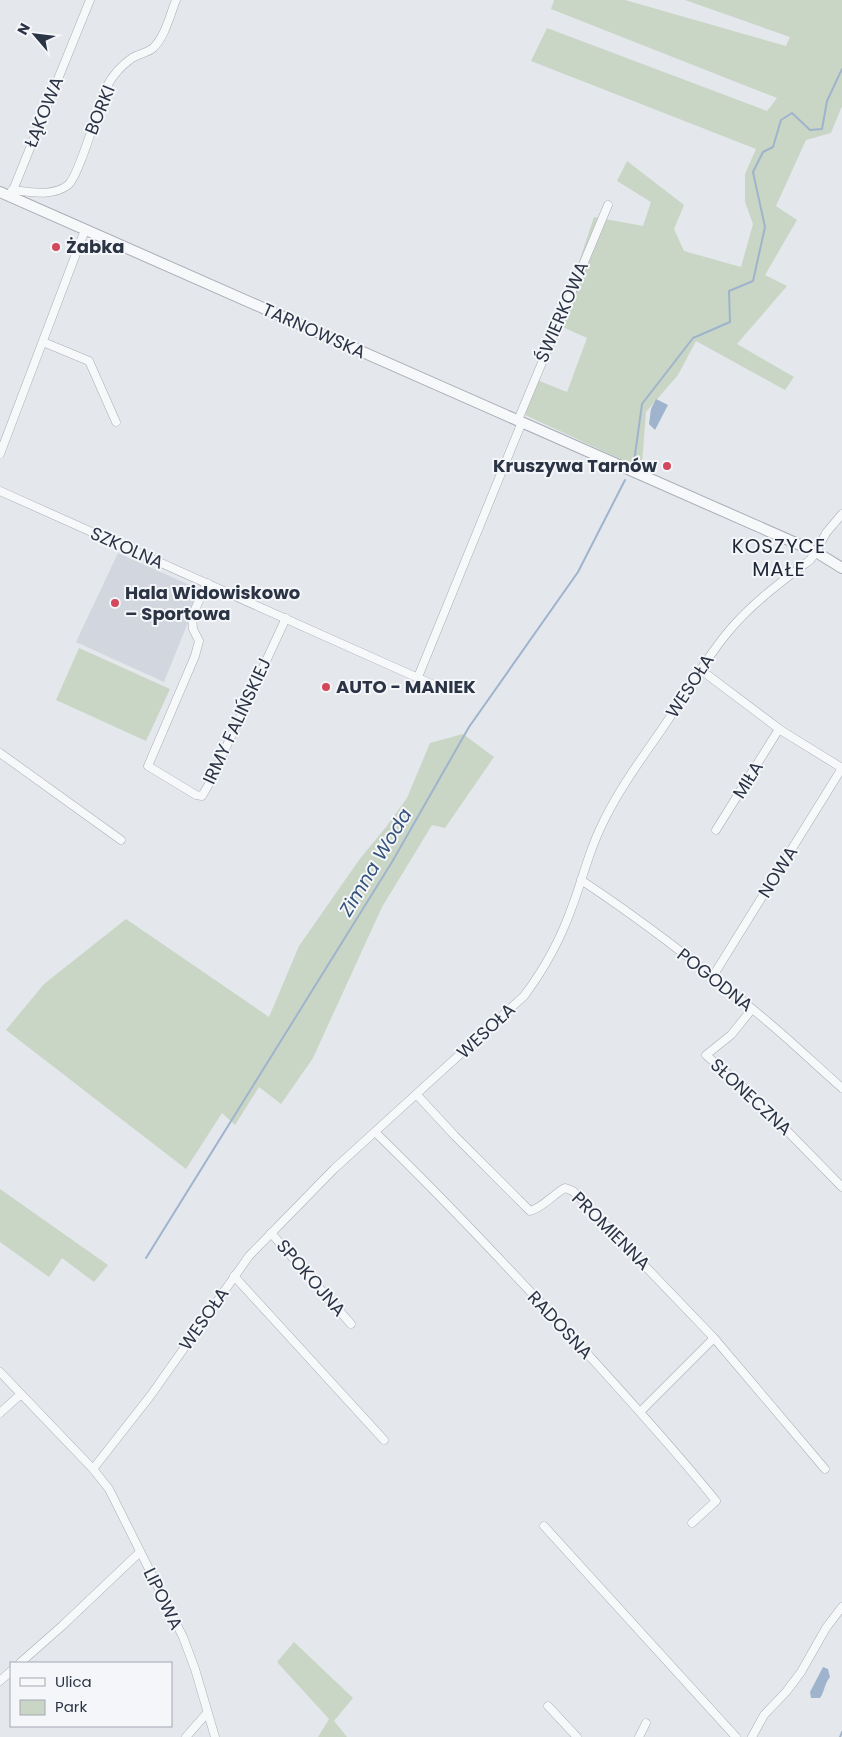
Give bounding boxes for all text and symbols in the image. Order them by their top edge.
north arrow [10,10,60,60]
text: N [12,20,35,38]
street label: ŁĄKOWA [18,73,69,151]
street label: BORKI [78,81,121,138]
place label: Żabka [66,234,125,259]
marker: Żabka [50,241,62,253]
street label: ŚWIERKOWA [529,258,594,366]
street label: TARNOWSKA [259,297,370,364]
place label: Kruszywa Tarnów [493,453,657,478]
marker: Kruszywa Tarnów [661,460,673,472]
street label: SZKOLNA [87,520,168,575]
district label: KOSZYCE MAŁE [732,532,826,583]
place label: Hala Widowiskowo – Sportowa [125,580,300,626]
marker: Hala Widowiskowo – Sportowa [109,597,121,609]
street label: WESOŁA [660,649,720,723]
street label: IRMY FALIŃSKIEJ [196,654,277,788]
place label: AUTO - MANIEK [336,674,476,699]
marker: AUTO - MANIEK [320,681,332,693]
street label: MIŁA [726,756,769,803]
water label: Zimna Woda [332,803,418,922]
street label: NOWA [752,841,803,902]
street label: POGODNA [672,942,759,1017]
street label: WESOŁA [451,997,520,1064]
street label: SŁONECZNA [705,1052,797,1141]
street label: PROMIENNA [566,1186,656,1276]
street label: SPOKOJNA [271,1234,352,1321]
street label: WESOŁA [173,1282,234,1355]
street label: RADOSNA [522,1285,599,1364]
street label: LIPOWA [138,1563,189,1634]
legend [10,1662,172,1727]
text: Ulica [55,1671,92,1692]
text: Park [55,1696,87,1717]

